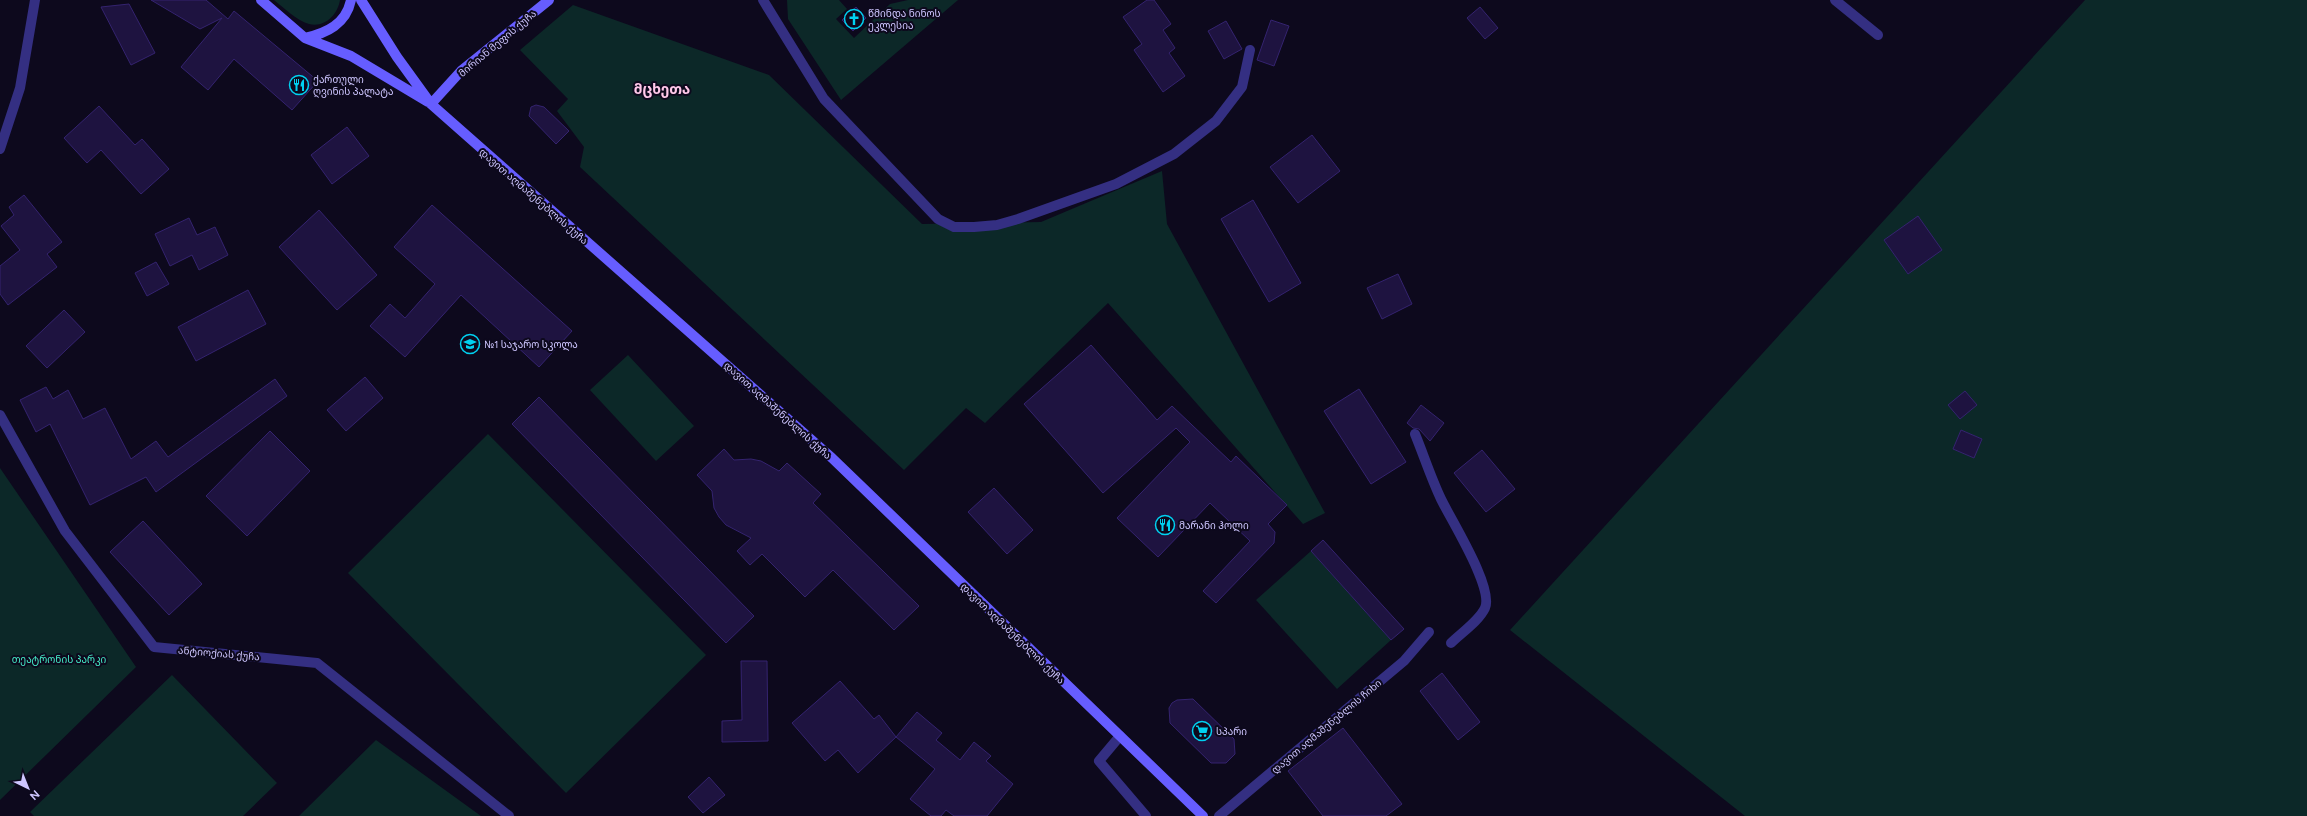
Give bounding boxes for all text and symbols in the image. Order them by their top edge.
street label: მირიან მეფის ქუჩა [456,7,539,80]
place label: წმინდა ნინოს ეკლესია [868,7,941,32]
church icon: წმინდა ნინოს ეკლესია [843,8,865,30]
place label: ქართული ღვინის პალატა [313,73,394,98]
restaurant icon: ქართული ღვინის პალატა [288,74,310,96]
district label: მცხეთა [634,81,690,98]
street label: დავით აღმაშენებლის ქუჩა [477,146,591,247]
school or university icon: №1 საჯარო სკოლა [459,333,481,355]
place label: №1 საჯარო სკოლა [484,338,578,351]
street label: დავით აღმაშენებლის ქუჩა [721,359,834,462]
restaurant icon: მარანი ჰოლი [1154,514,1176,536]
place label: მარანი ჰოლი [1179,519,1249,532]
street label: დავით აღმაშენებლის ქუჩა [958,580,1067,687]
street label: ანტიოქიას ქუჩა [178,643,260,664]
park label: თეატრონის პარკი [12,653,107,666]
street label: დავით აღმაშენებლის ჩიხი [1268,676,1384,776]
supermarket icon: სპარი [1191,720,1213,742]
place label: სპარი [1216,725,1247,738]
north arrow [8,768,48,808]
text: N [27,787,42,803]

